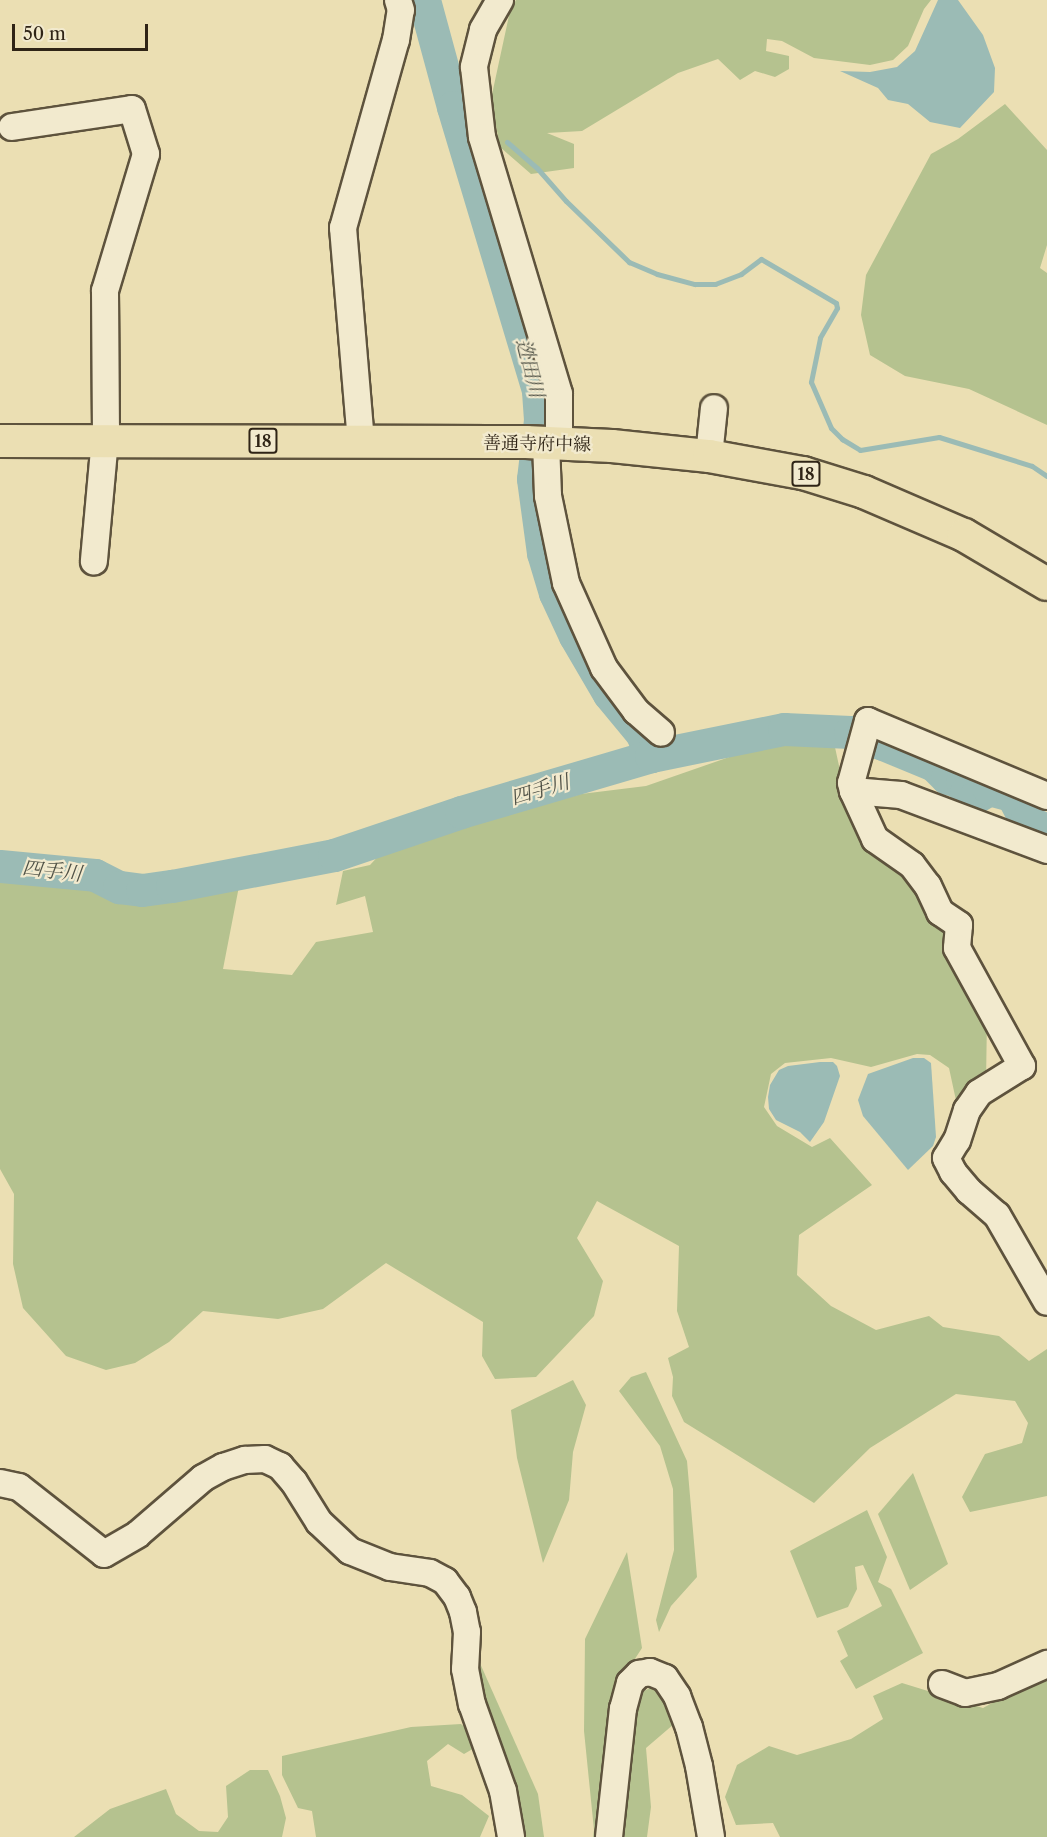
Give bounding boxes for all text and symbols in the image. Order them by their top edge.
scale bar [15,12,152,50]
text: 50 m [23,23,66,45]
water label: 迯田川 [511,336,549,400]
road number: 18 [248,428,278,454]
street label: 善通寺府中線 [483,432,591,456]
road number: 18 [791,461,821,487]
water label: 四手川 [508,770,572,810]
water label: 四手川 [21,856,83,886]

